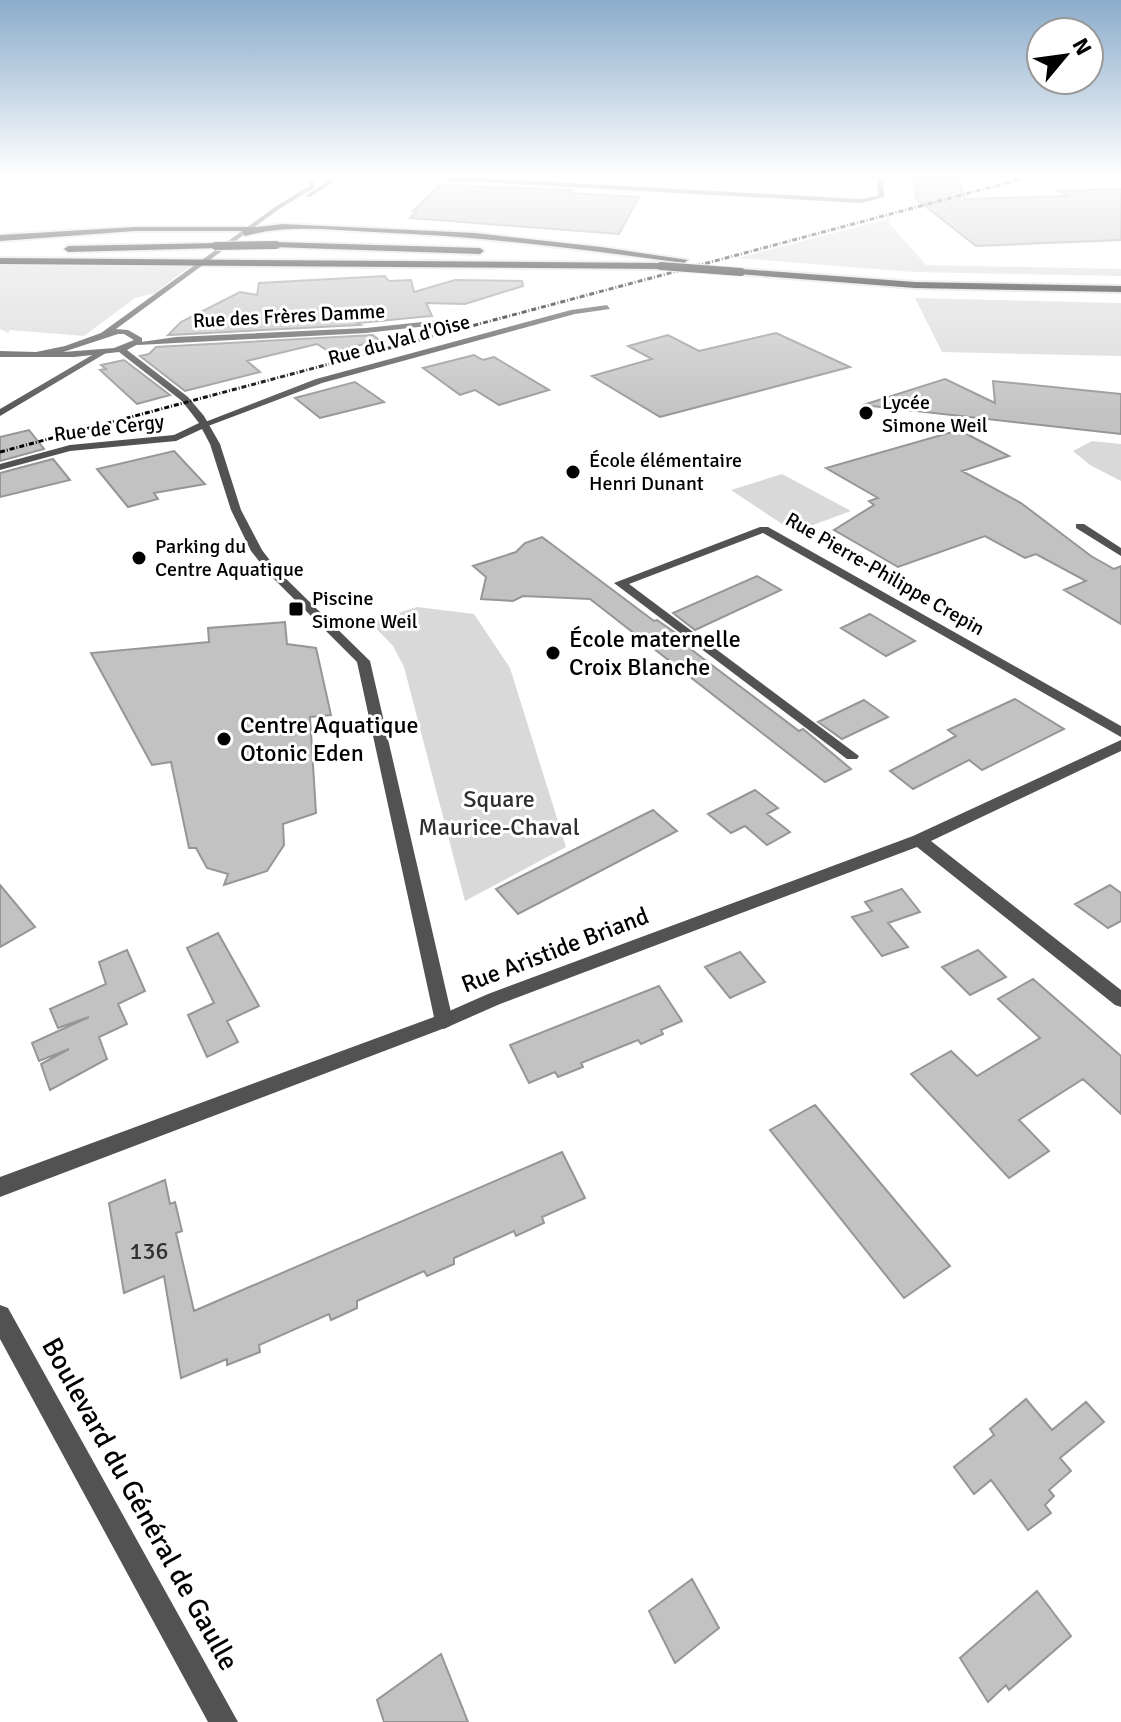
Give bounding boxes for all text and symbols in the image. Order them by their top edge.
north arrow [1025,16,1105,96]
text: N [1067,33,1098,60]
street label: Rue des Frères Damme [192,298,386,334]
street label: Rue du Val d'Oise [325,309,473,371]
place label: Lycée Simone Weil [882,390,988,438]
marker: Lycée Simone Weil [857,404,875,422]
street label: Rue de Cergy [52,409,166,447]
place label: École élémentaire Henri Dunant [589,448,742,496]
marker: École élémentaire Henri Dunant [564,463,582,481]
street label: Rue Pierre-Philippe Crepin [781,507,989,641]
place label: Parking du Centre Aquatique [155,534,304,582]
marker: Parking du Centre Aquatique [130,549,148,567]
place label: Piscine Simone Weil [312,586,418,634]
marker: Piscine Simone Weil [287,600,305,618]
place label: École maternelle Croix Blanche [569,624,741,682]
marker: École maternelle Croix Blanche [544,644,562,662]
place label: Centre Aquatique Otonic Eden [240,710,419,768]
marker: Centre Aquatique Otonic Eden [215,730,233,748]
park label: Square Maurice-Chaval [418,784,580,842]
street label: Rue Aristide Briand [457,900,653,1000]
house number: 136 [130,1236,168,1266]
street label: Boulevard du Général de Gaulle [34,1332,246,1676]

